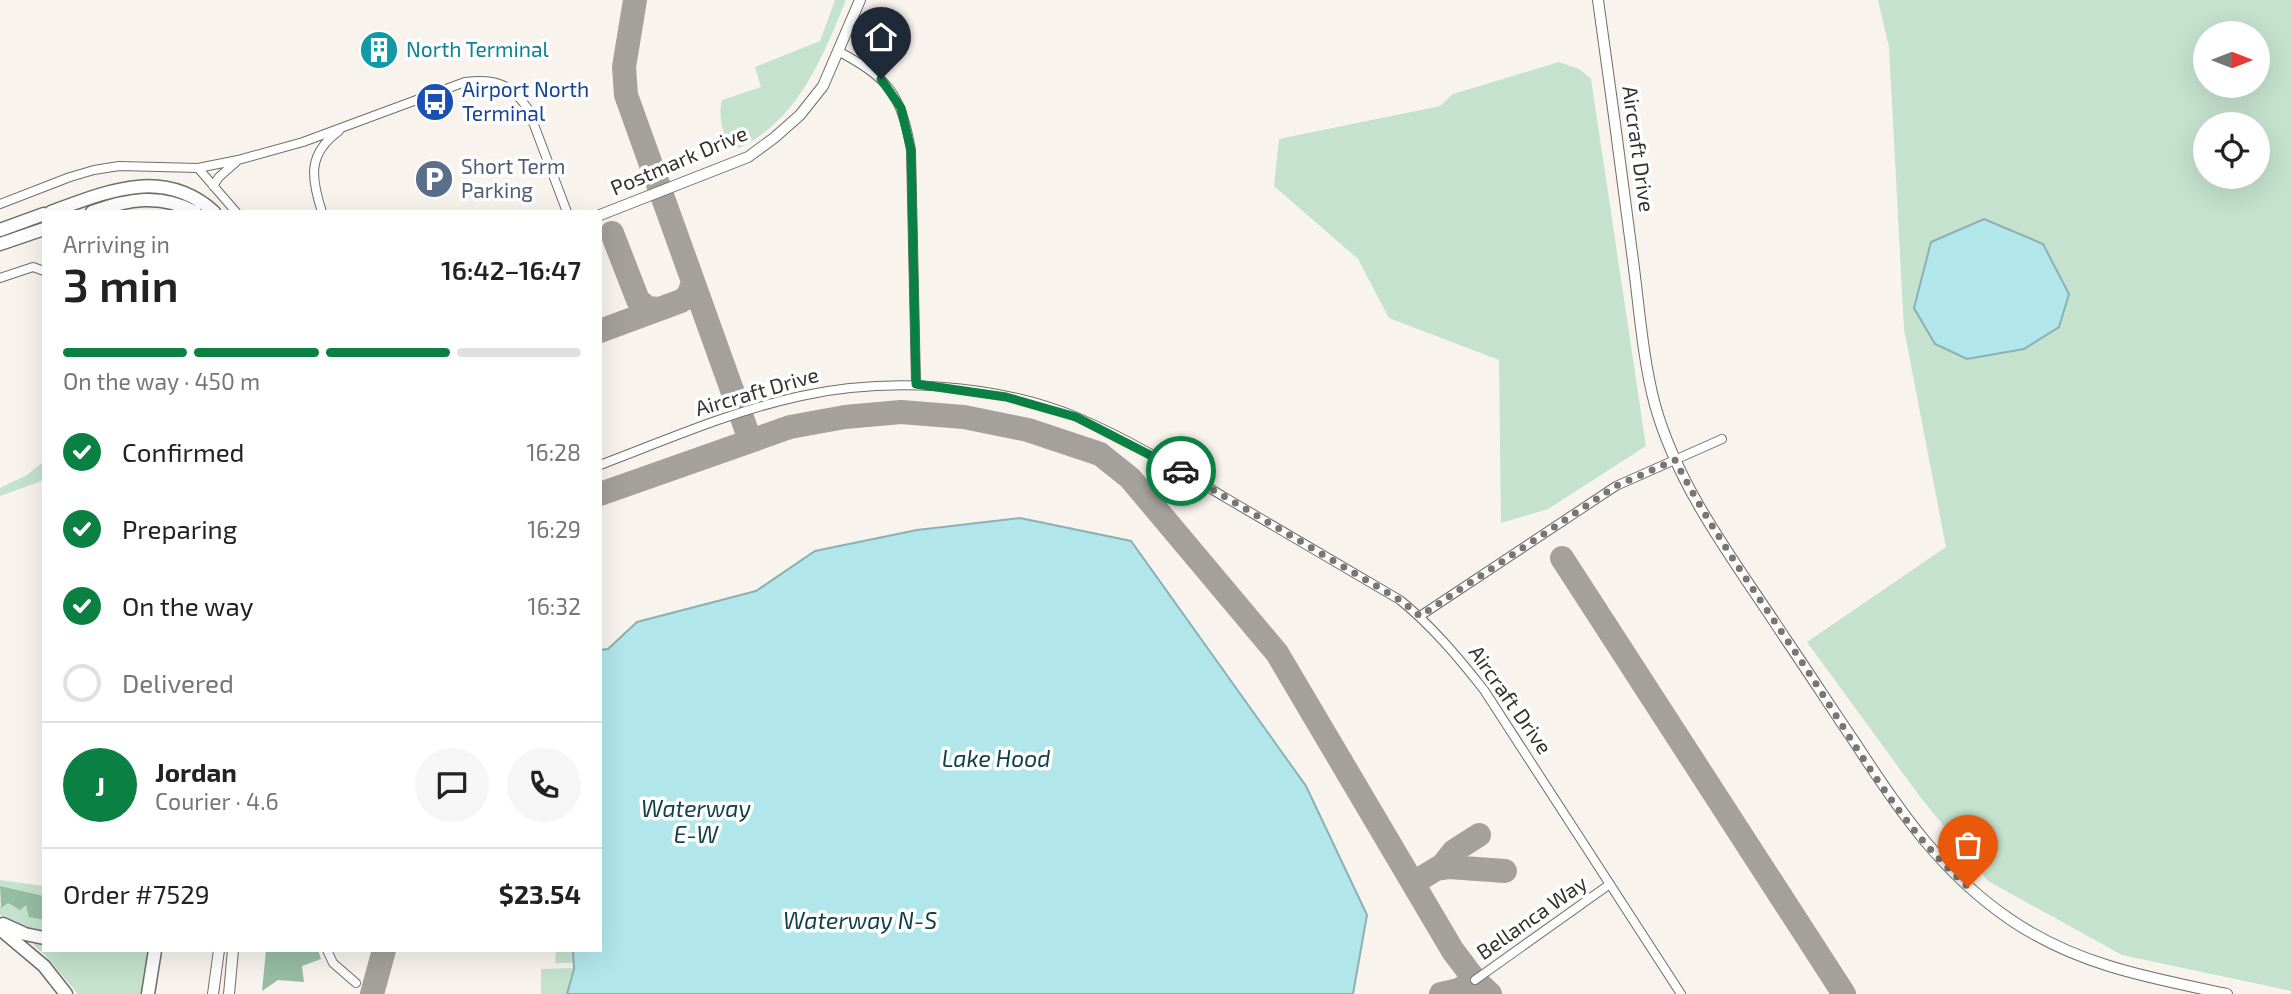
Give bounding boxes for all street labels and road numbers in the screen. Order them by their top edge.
street label: Aircraft Drive [1618,84,1661,213]
street label: Postmark Drive [606,120,751,200]
street label: Aircraft Drive [692,361,821,420]
street label: Aircraft Drive [1465,640,1558,758]
street label: Bellanca Way [1471,870,1591,964]

